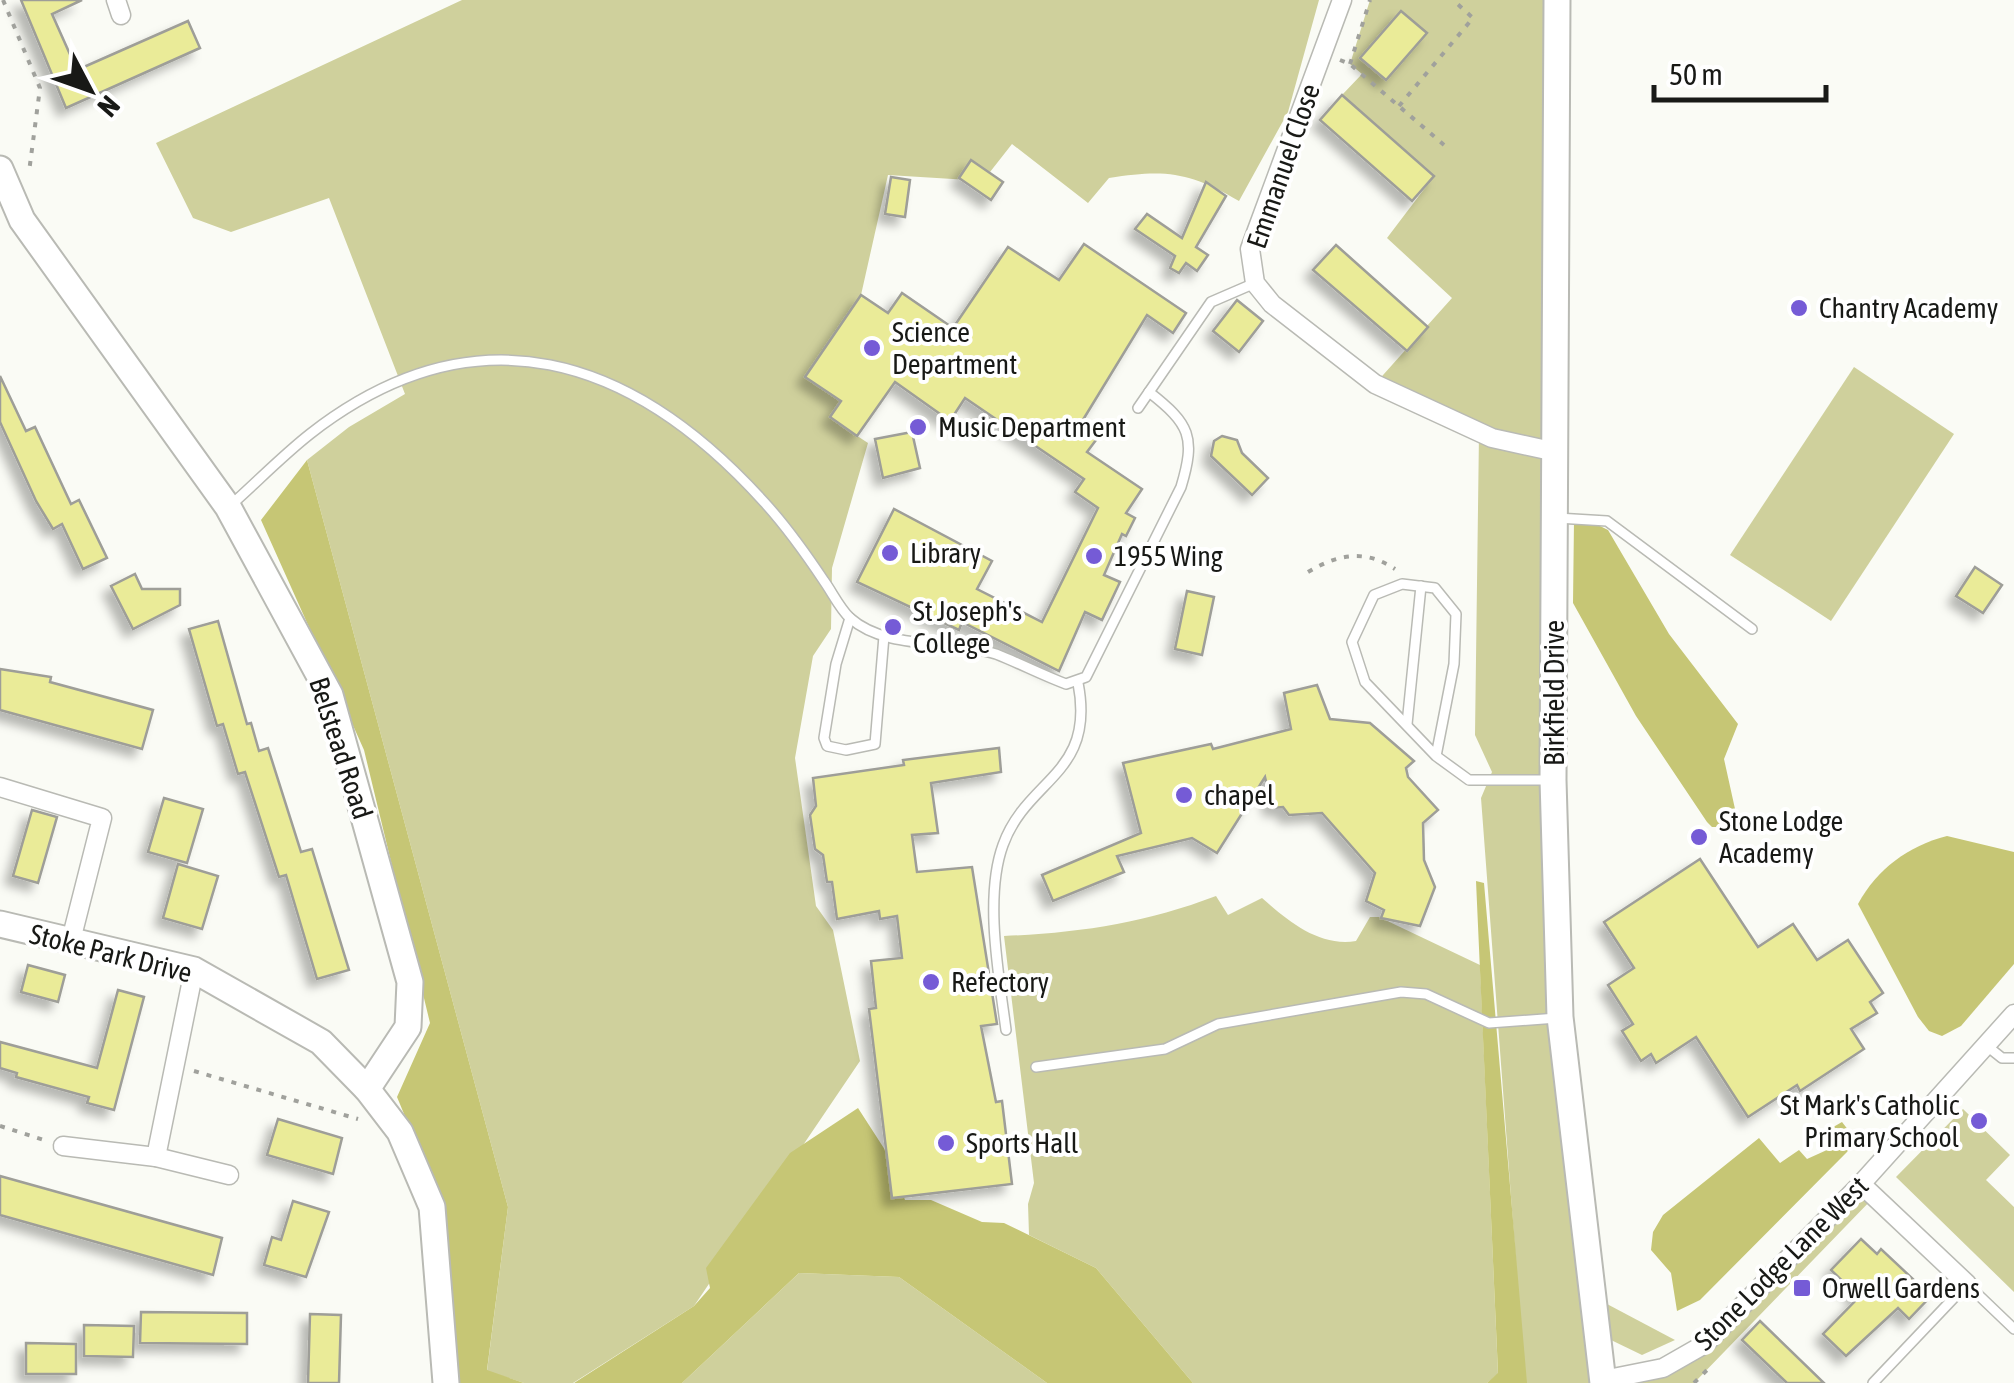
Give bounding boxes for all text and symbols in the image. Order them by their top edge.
north arrow [40,40,140,140]
scale bar [1654,40,1826,102]
text: 50 m [1669,57,1723,91]
street label: Emmanuel Close [1240,80,1326,252]
text: N [91,90,126,123]
place label: Chantry Academy [1819,292,1998,324]
marker: Chantry Academy [1788,297,1810,319]
place label: Science Department [892,316,1017,380]
marker: Science Department [861,337,883,359]
place label: Music Department [938,411,1126,443]
marker: Music Department [907,416,929,438]
place label: Library [910,537,981,569]
place label: 1955 Wing [1114,540,1223,572]
marker: Library [879,542,901,564]
marker: 1955 Wing [1083,545,1105,567]
place label: St Joseph's College [913,595,1022,659]
marker: St Joseph's College [882,616,904,638]
street label: Birkfield Drive [1538,620,1570,766]
street label: Belstead Road [303,673,379,823]
place label: chapel [1204,779,1275,811]
marker: chapel [1173,784,1195,806]
place label: Stone Lodge Academy [1719,805,1843,869]
marker: Stone Lodge Academy [1688,826,1710,848]
street label: Stoke Park Drive [27,917,195,989]
place label: Refectory [951,966,1049,998]
marker: Refectory [920,971,942,993]
place label: St Mark's Catholic Primary School [1780,1089,1960,1153]
marker: St Mark's Catholic Primary School [1968,1110,1990,1132]
place label: Sports Hall [966,1127,1079,1159]
marker: Sports Hall [935,1132,957,1154]
street label: Stone Lodge Lane West [1688,1170,1874,1356]
place label: Orwell Gardens [1822,1272,1980,1304]
marker: Orwell Gardens [1791,1277,1813,1299]

